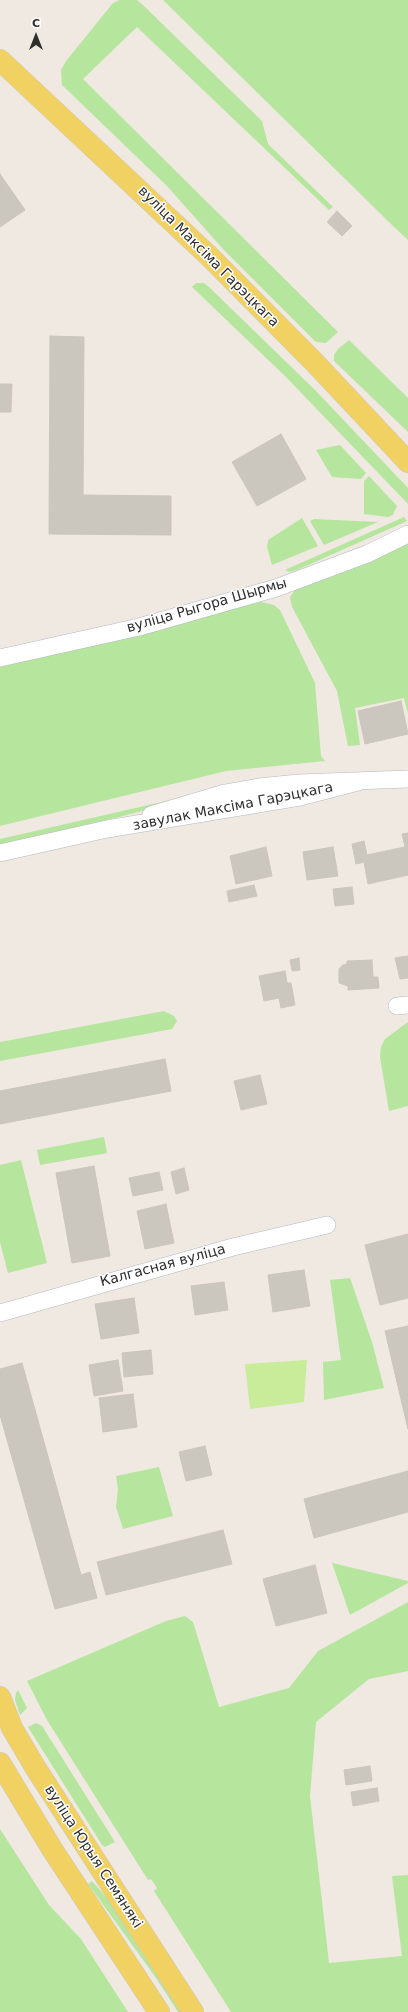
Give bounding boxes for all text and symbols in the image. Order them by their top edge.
north arrow [16,16,56,56]
text: С [32,17,40,30]
street label: вуліца Максіма Гарэцкага [134,183,282,331]
street label: вуліца Рыгора Шырмы [125,575,289,637]
street label: завулак Максіма Гарэцкага [132,779,334,835]
street label: Калгасная вуліца [98,1241,228,1291]
street label: вуліца Юрыя Семянякі [40,1782,146,1932]

